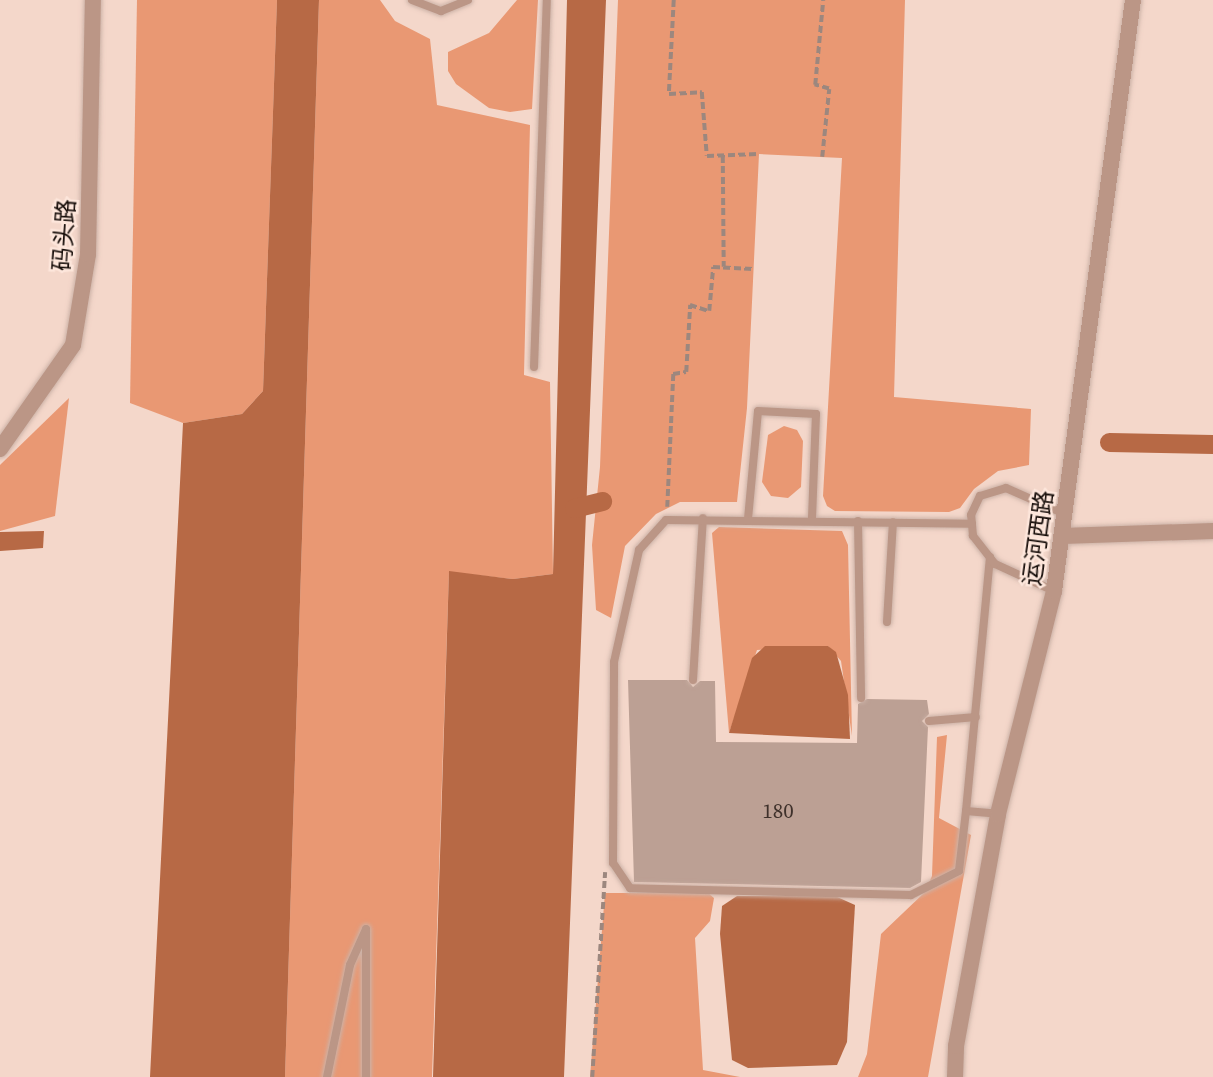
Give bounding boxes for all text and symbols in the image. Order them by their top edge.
street label: 码头路 [47,198,81,272]
street label: 运河西路 [1017,488,1059,588]
house number: 180 [762,798,794,824]

